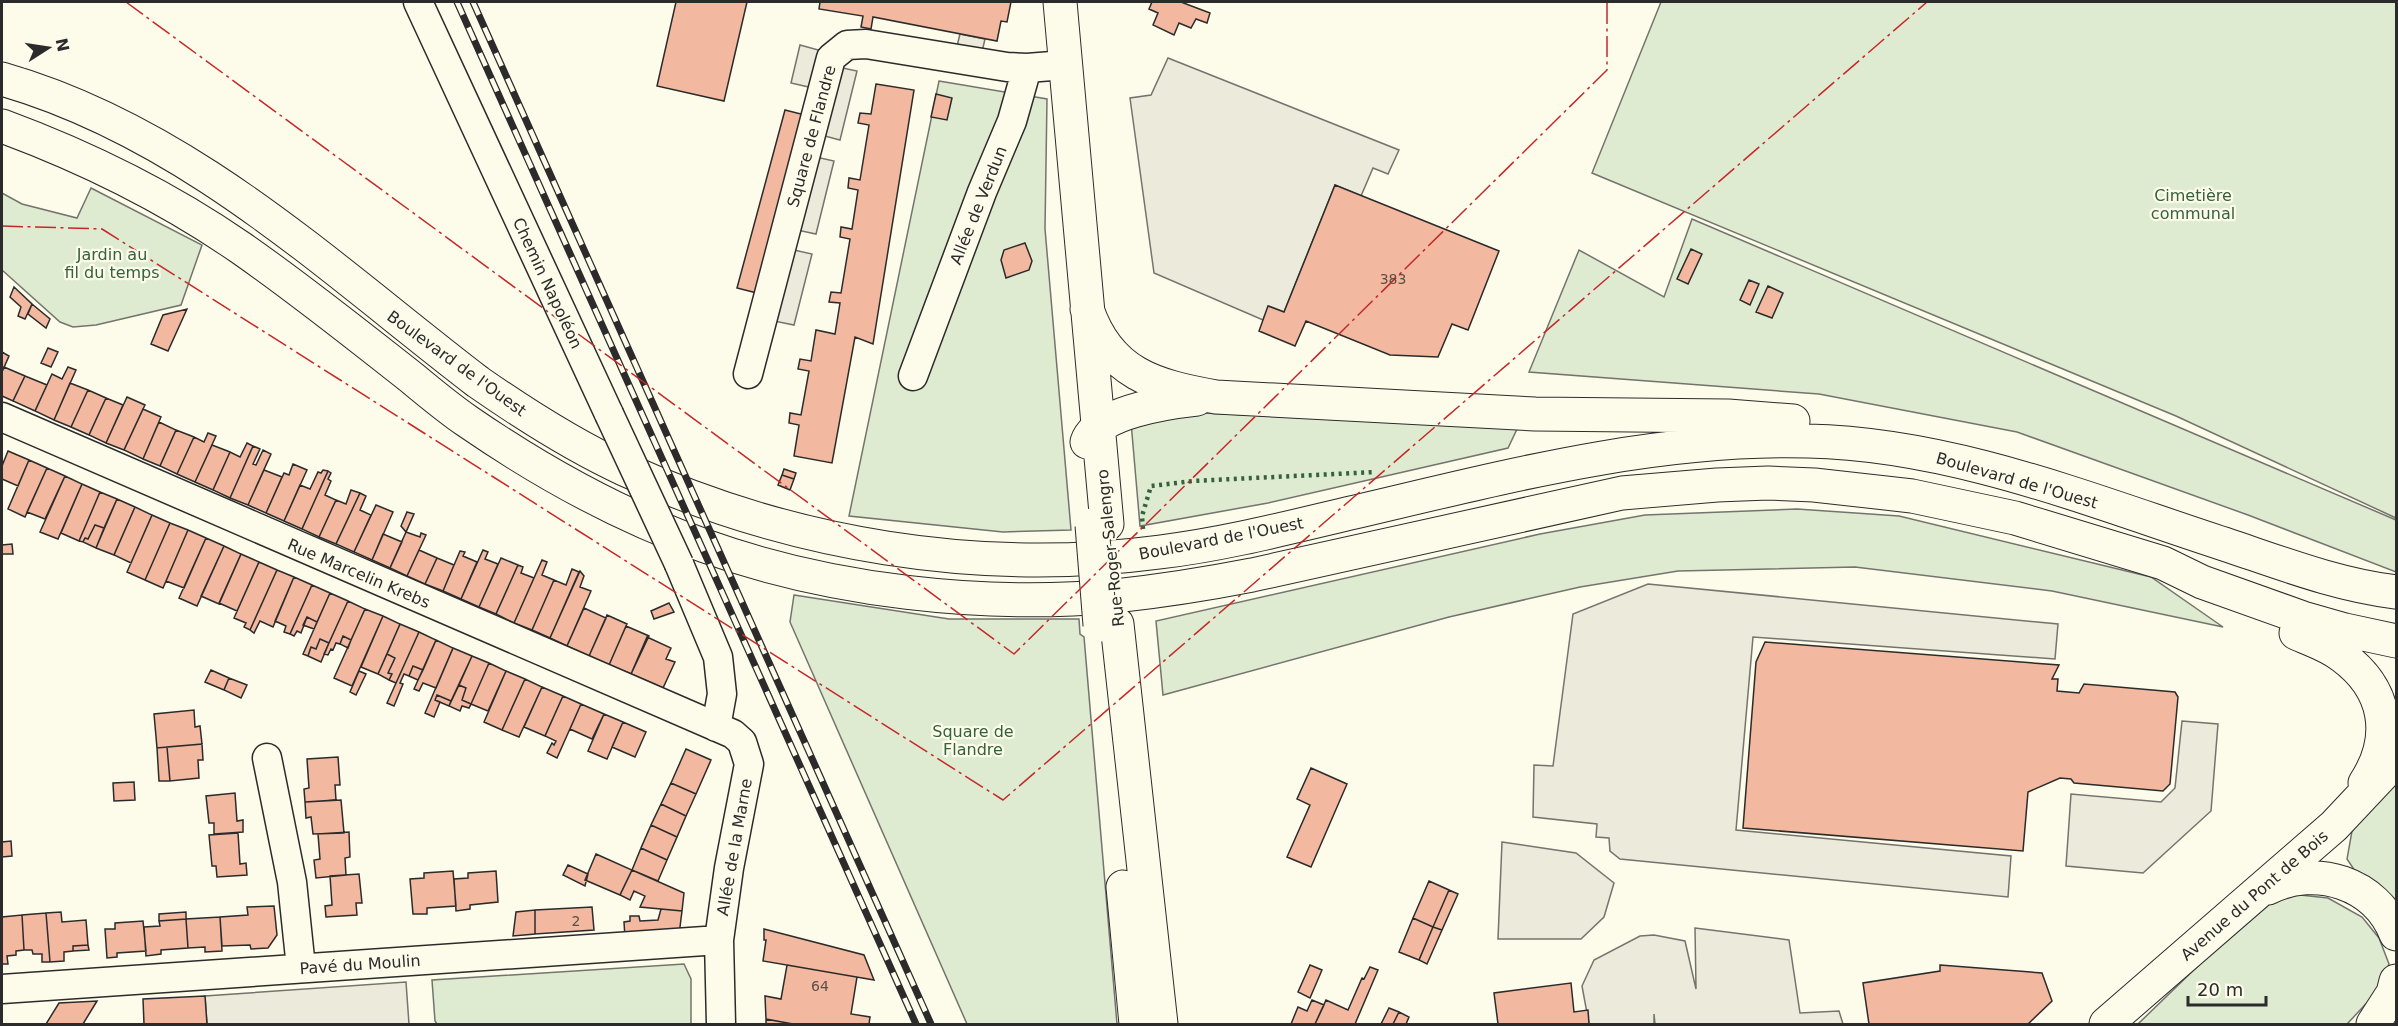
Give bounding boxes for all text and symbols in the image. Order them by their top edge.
north arrow [18,18,78,78]
text: N [51,36,73,54]
street label: Square de Flandre [783,63,840,209]
street label: Allée de Verdun [946,143,1011,267]
park label: Cimetière communal [2151,186,2235,223]
street label: Chemin Napoléon [509,215,586,352]
park label: Jardin au fil du temps [64,245,160,282]
house number: 383 [1380,271,1406,287]
street label: Boulevard de l'Ouest [384,307,530,420]
street label: Boulevard de l'Ouest [1934,448,2100,513]
street label: Rue Roger Salengro [1093,468,1128,627]
street label: Boulevard de l'Ouest [1137,513,1305,564]
street label: Rue Marcelin Krebs [285,535,433,612]
park label: Square de Flandre [932,722,1014,759]
street label: Allée de la Marne [713,777,756,917]
street label: Avenue du Pont de Bois [2177,826,2332,965]
house number: 2 [572,913,580,929]
street label: Pavé du Moulin [299,951,421,978]
scale bar [2188,969,2266,1007]
house number: 64 [811,978,829,994]
text: 20 m [2197,979,2243,1000]

